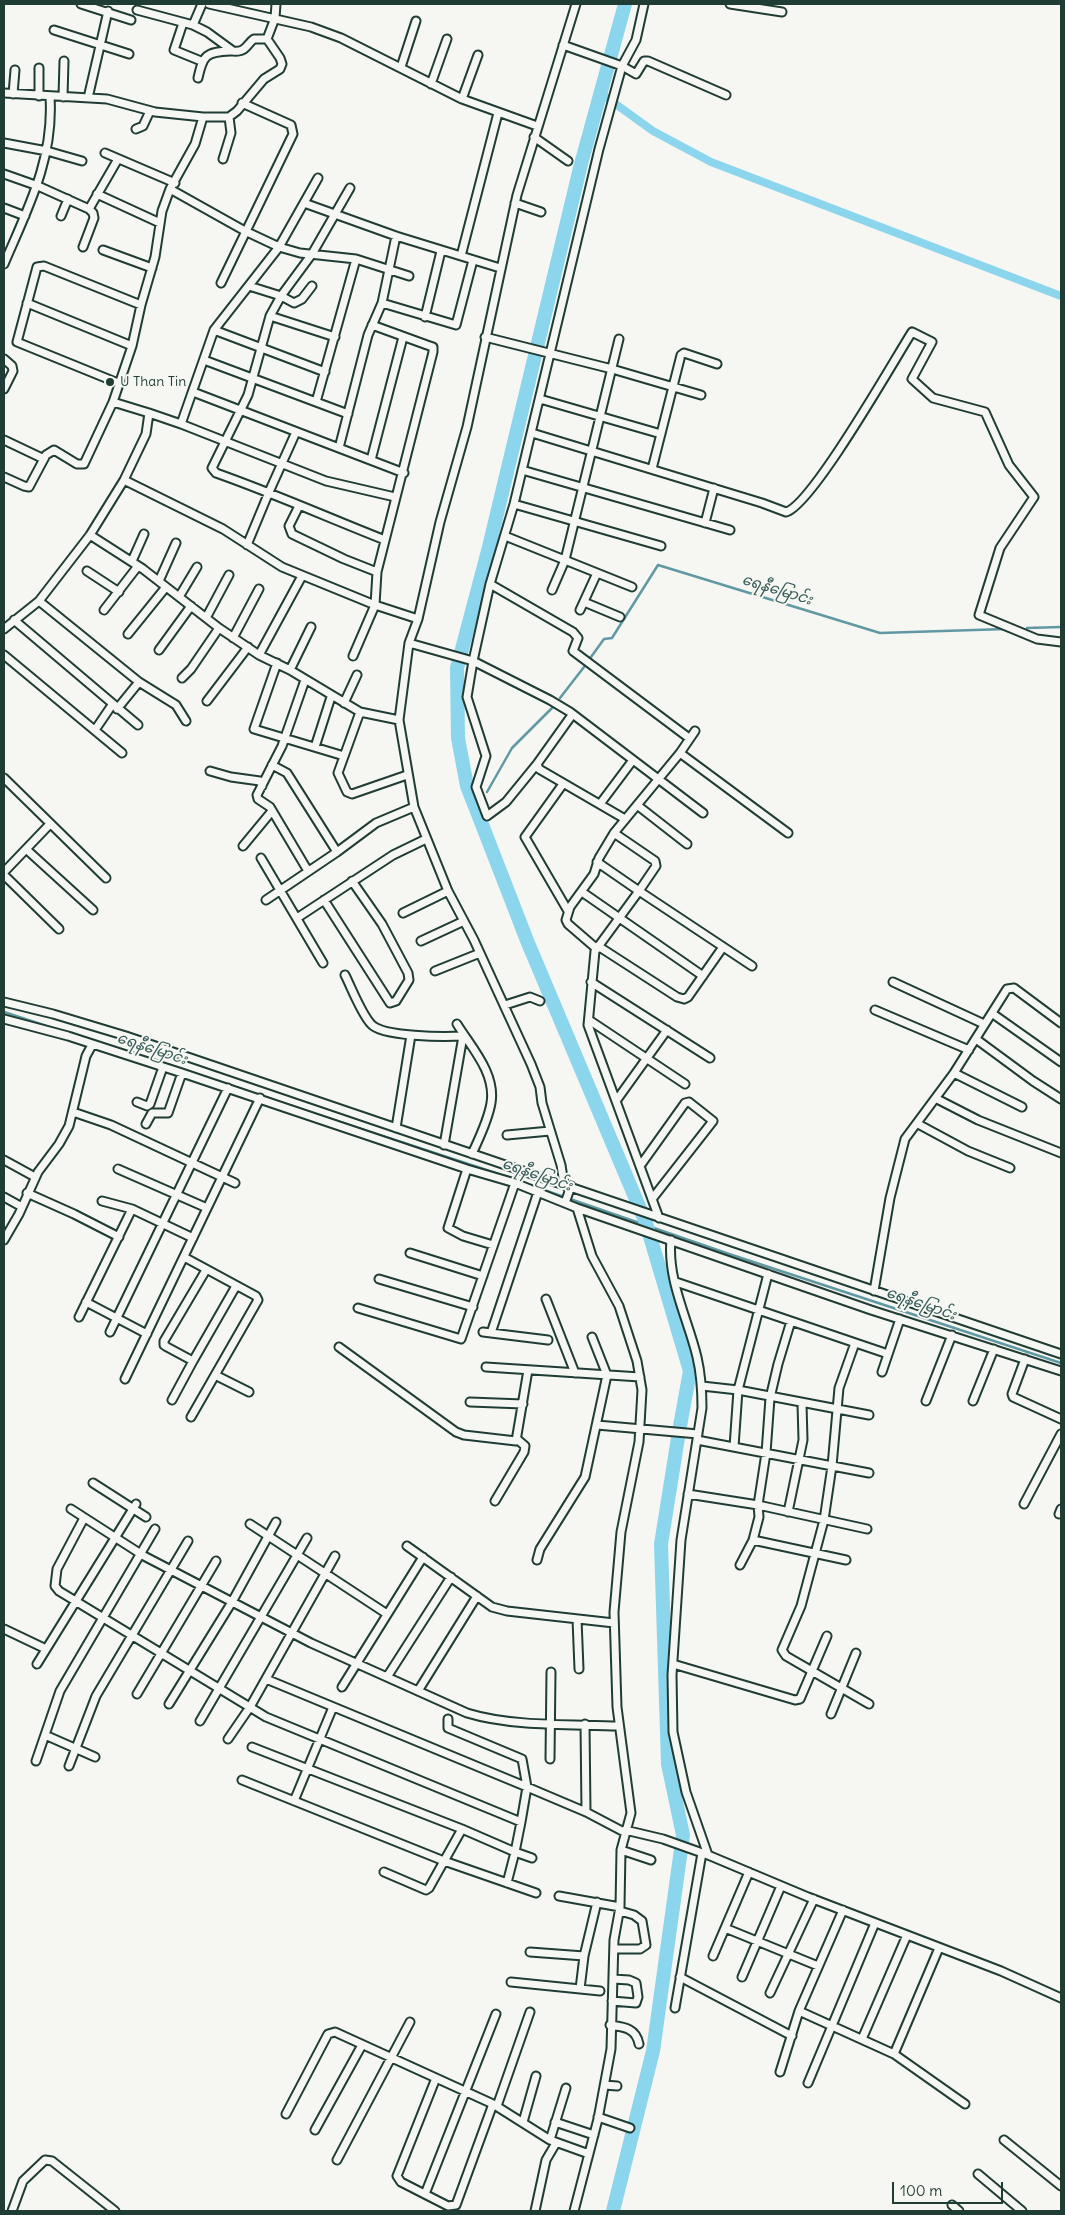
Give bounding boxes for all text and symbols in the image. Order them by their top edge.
place label: U Than Tin [120,374,186,390]
marker: U Than Tin [104,376,116,388]
water label: ရေနီမြောင်း [740,571,814,609]
water label: ရေနီမြောင်း [115,1029,189,1069]
water label: ရေနီမြောင်း [500,1155,574,1195]
water label: ရေနီမြောင်း [884,1284,958,1324]
scale bar [895,2172,1006,2204]
text: 100 m [900,2181,942,2200]

